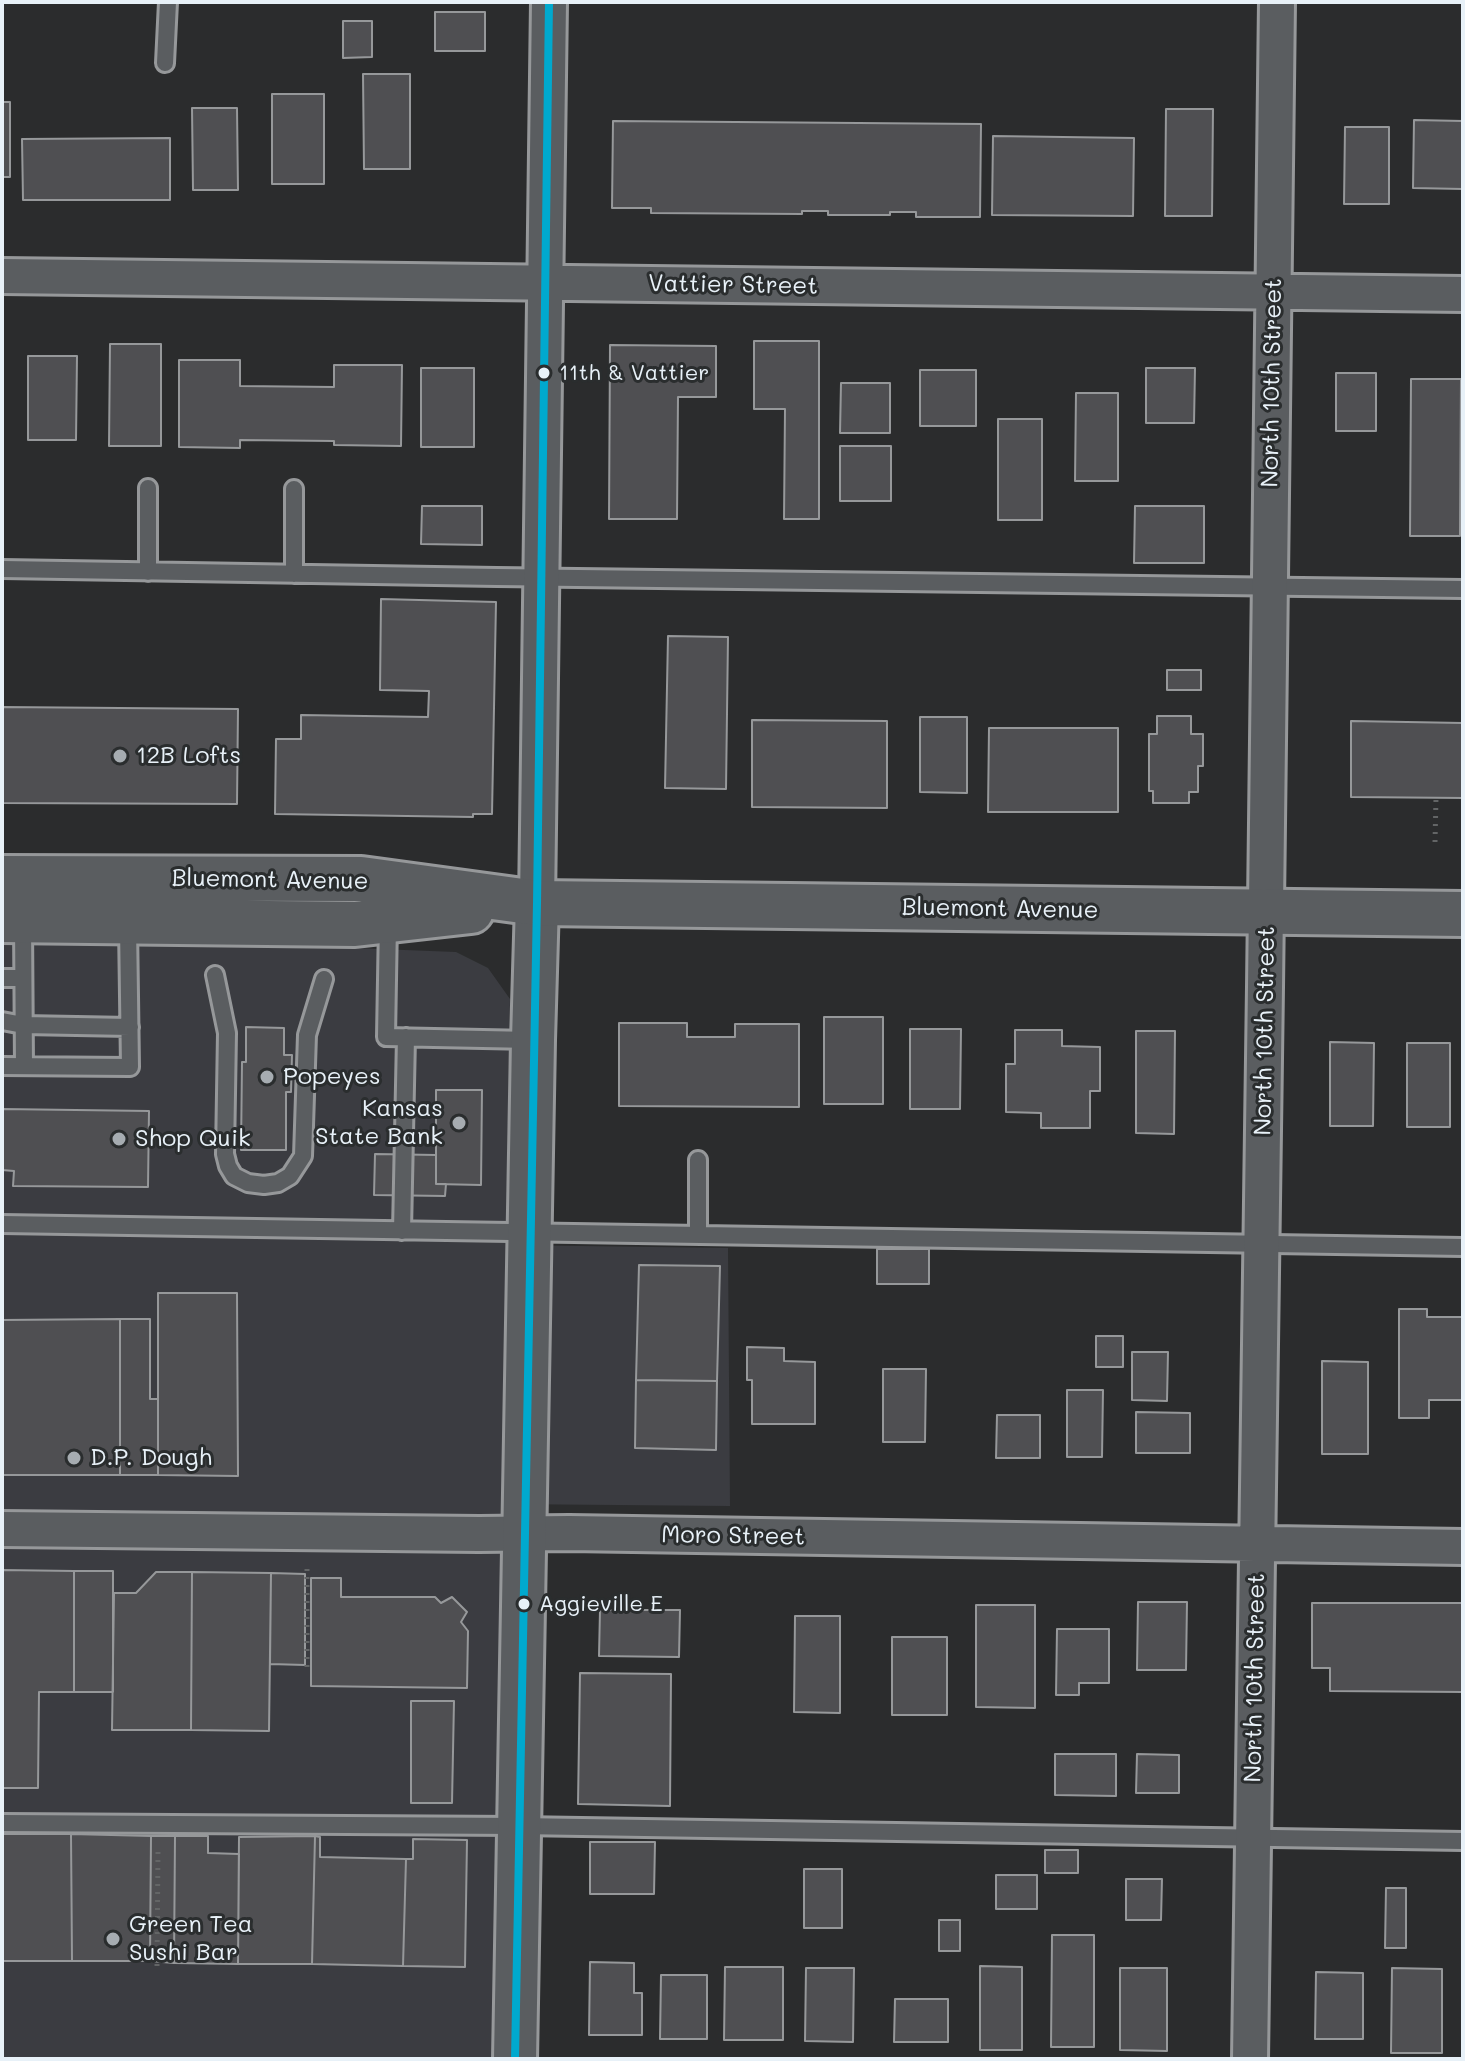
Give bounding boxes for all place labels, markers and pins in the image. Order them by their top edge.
place label: 11th & Vattier [559,360,709,386]
marker: 11th & Vattier [536,365,552,381]
place label: 12B Lofts [136,742,241,770]
marker: 12B Lofts [111,747,129,765]
place label: Popeyes [283,1063,381,1091]
marker: Popeyes [258,1068,276,1086]
place label: Kansas State Bank [315,1095,443,1151]
marker: Kansas State Bank [450,1114,468,1132]
place label: Shop Quik [135,1125,251,1153]
marker: Shop Quik [110,1130,128,1148]
place label: D.P. Dough [90,1444,212,1472]
marker: D.P. Dough [65,1449,83,1467]
place label: Aggieville E [539,1591,663,1617]
marker: Aggieville E [516,1596,532,1612]
place label: Green Tea Sushi Bar [129,1911,253,1967]
marker: Green Tea Sushi Bar [104,1930,122,1948]

